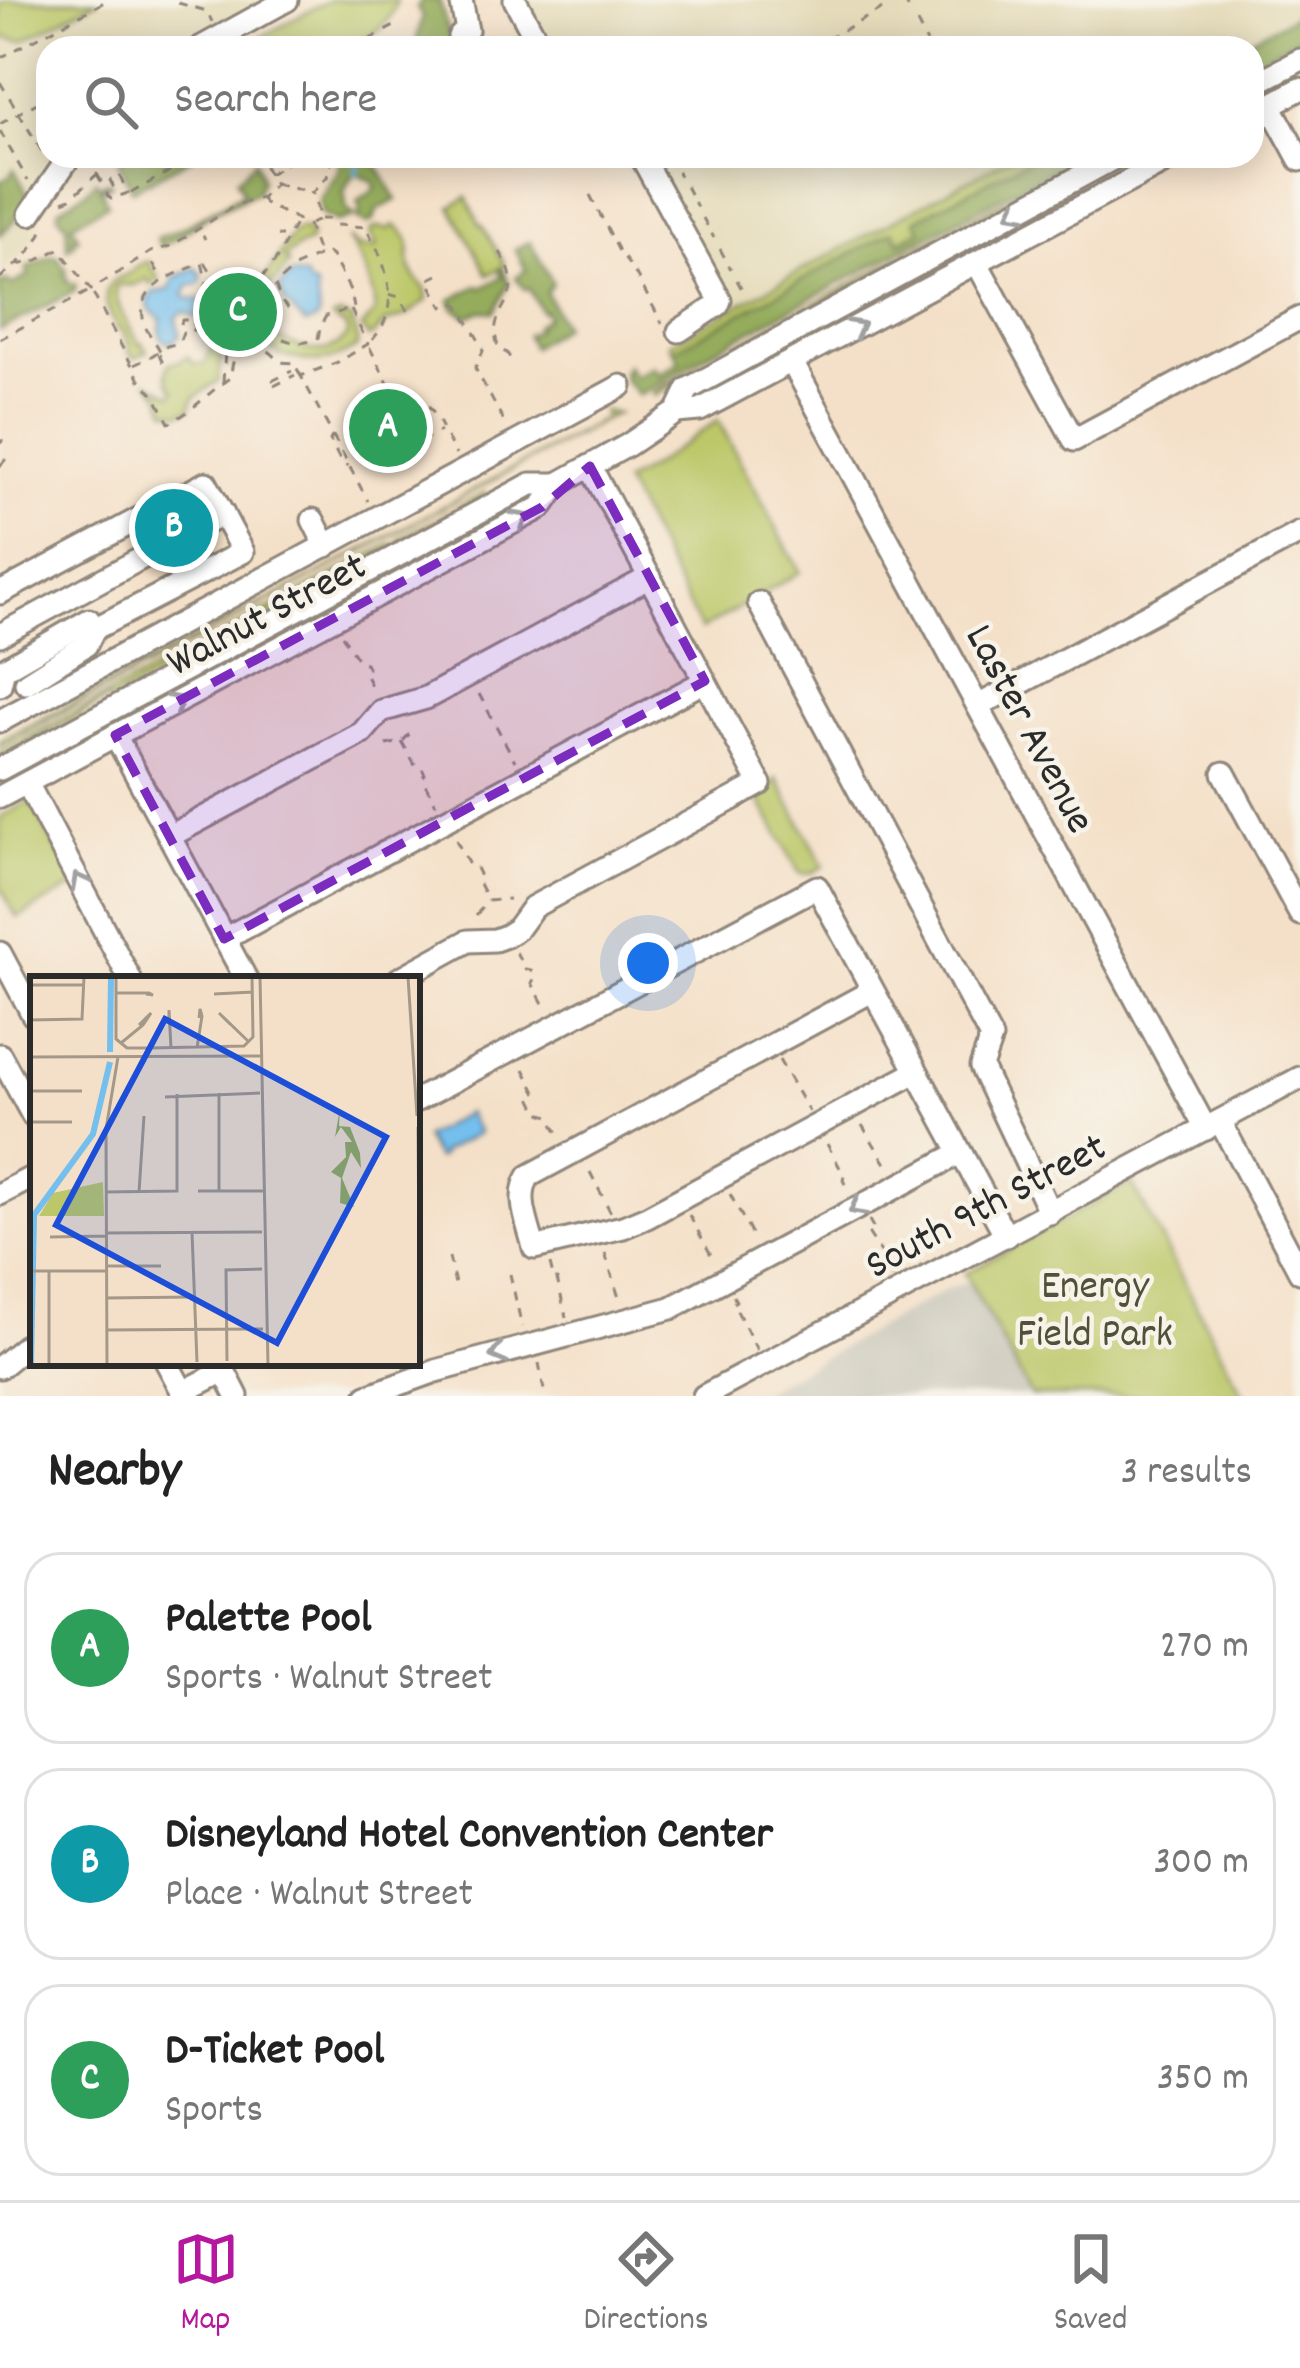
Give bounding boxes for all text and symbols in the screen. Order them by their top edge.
search box [36,36,1264,168]
icon: search [78,69,144,135]
text: Search here [174,70,377,134]
one-way arrow [1006,198,1027,221]
pin: C [199,267,277,357]
one-way arrow [845,318,866,341]
pin: A [349,383,427,473]
pin: B [135,483,213,573]
one-way arrow [509,510,531,533]
street label: Walnut Street [158,539,379,695]
street label: Laster Avenue [947,615,1107,845]
one-way arrow [164,693,185,716]
one-way arrow [70,872,93,894]
your location [618,933,678,993]
inset map [30,976,420,1366]
street label: South 9th Street [856,1120,1119,1298]
one-way arrow [849,1194,870,1217]
park label: Energy Field Park [1017,1259,1173,1367]
one-way arrow [489,1340,509,1365]
text: Nearby [48,1438,181,1510]
text: 3 results [1121,1447,1252,1502]
text: Palette Pool [165,1589,372,1653]
text: A [79,1621,101,1676]
text: 270 m [1160,1621,1249,1676]
text: Sports · Walnut Street [165,1653,492,1708]
text: Disneyland Hotel Convention Center [165,1805,773,1869]
text: B [81,1837,99,1892]
text: 300 m [1153,1837,1249,1892]
text: Place · Walnut Street [165,1869,473,1924]
text: D-Ticket Pool [165,2021,384,2085]
text: C [80,2053,100,2108]
text: 350 m [1157,2053,1249,2108]
text: Sports [165,2085,263,2140]
tab: Map [173,2226,239,2345]
tab: Directions [584,2226,709,2345]
tab: Saved [1054,2226,1127,2345]

